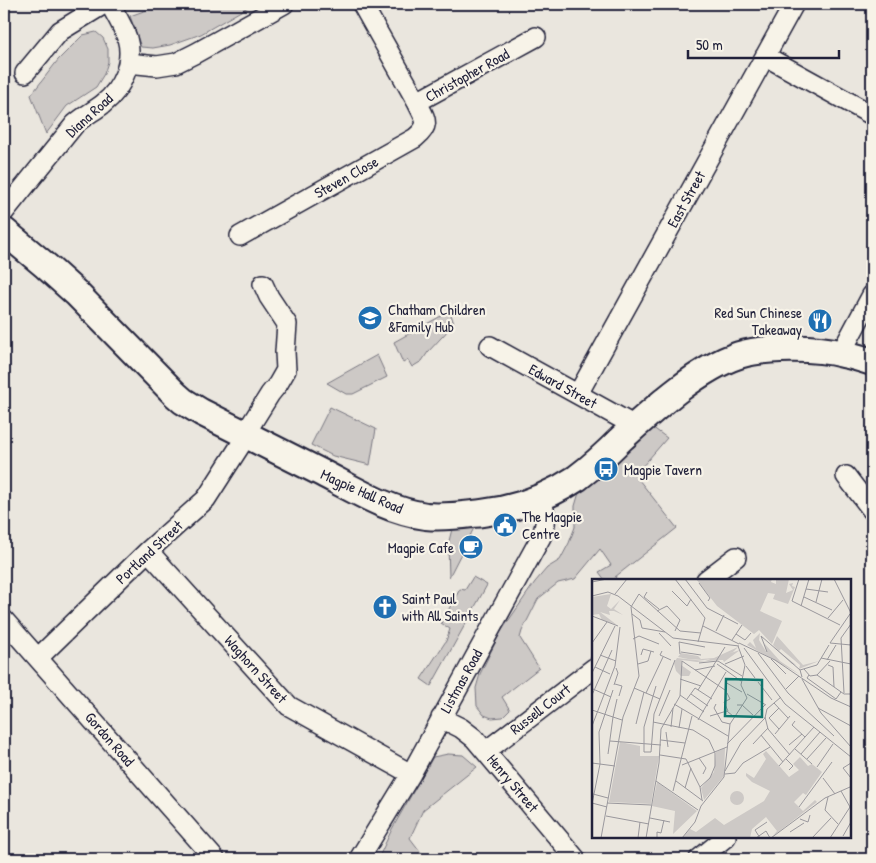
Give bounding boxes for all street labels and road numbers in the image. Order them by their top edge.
street label: Christopher Road [421,43,513,107]
street label: Diana Road [61,88,117,142]
street label: Steven Close [310,151,382,203]
street label: East Street [662,166,711,231]
street label: Edward Street [525,359,602,414]
street label: Magpie Hall Road [317,463,407,519]
street label: Portland Street [111,515,188,589]
street label: Waghorn Street [220,630,293,708]
street label: Listmas Road [435,645,487,717]
street label: Russell Court [505,678,575,739]
street label: Gordon Road [81,707,140,771]
street label: Henry Street [482,749,544,817]

